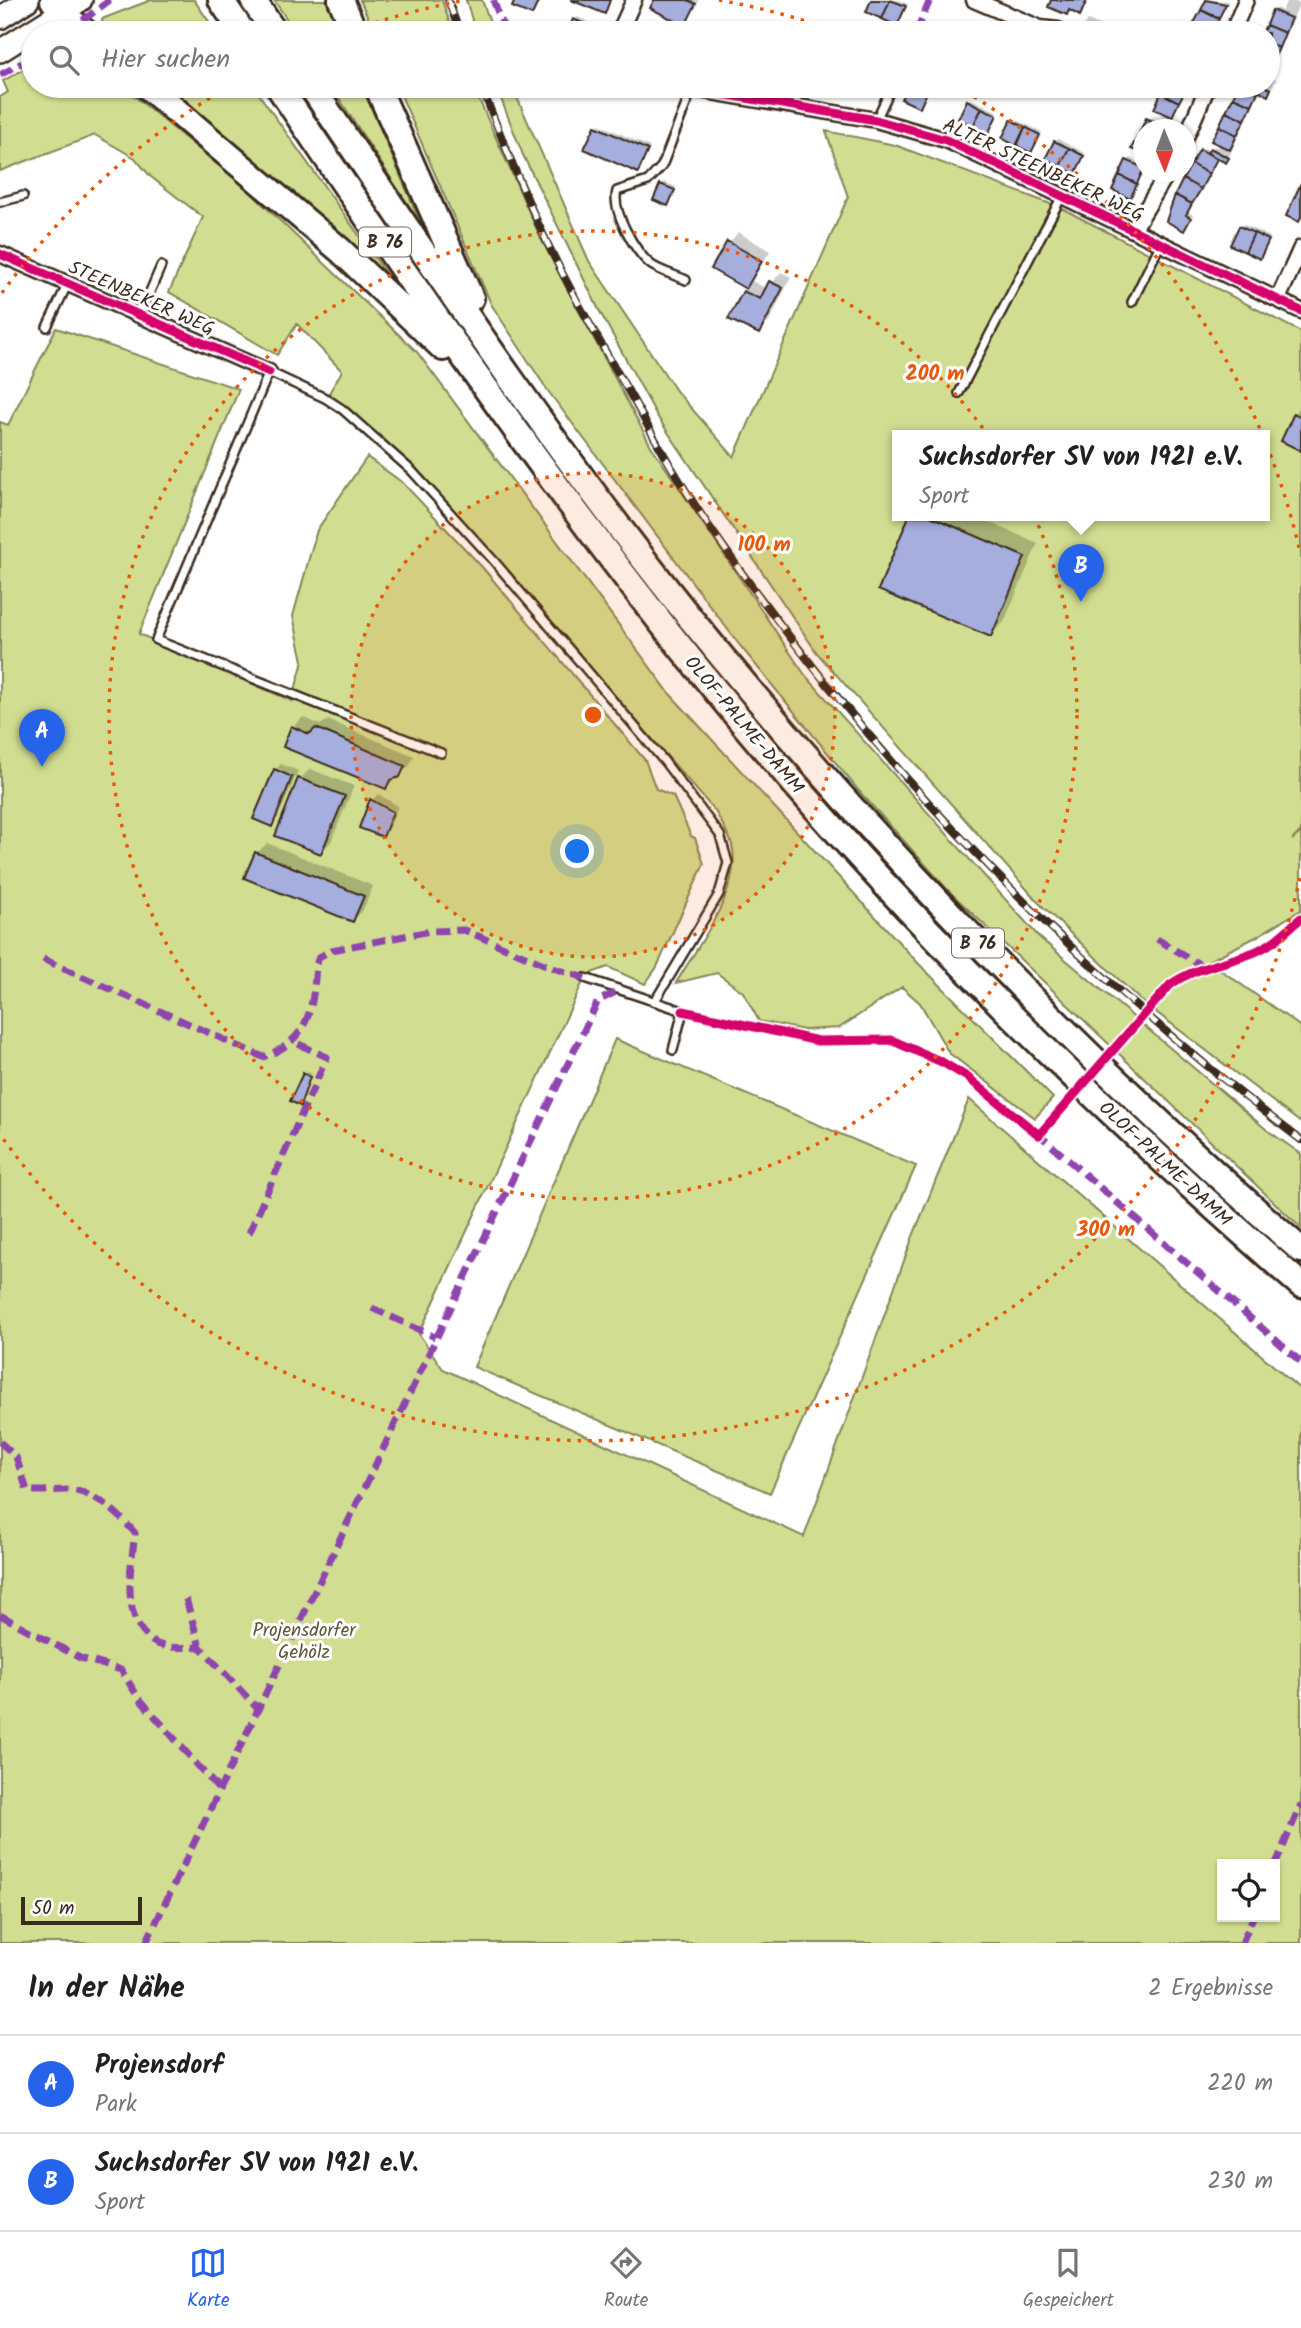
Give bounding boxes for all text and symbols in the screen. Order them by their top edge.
search box [21,21,1280,98]
text: Hier suchen [101,39,230,81]
icon: search [45,41,83,79]
street label: ALTER STEENBEKER WEG [938,111,1149,231]
north arrow [1133,119,1196,182]
road number: B 76 [359,228,411,256]
street label: STEENBEKER WEG [63,253,219,345]
text: 200 m [905,358,965,391]
popup [892,430,1270,521]
text: Suchsdorfer SV von 1921 e.V. [919,437,1243,479]
text: Sport [919,479,969,515]
text: 100 m [737,529,791,562]
pin: B [1058,544,1104,602]
street label: OLOF-PALME-DAMM [676,649,811,801]
centre of rings [581,703,605,727]
pin: A [19,709,65,767]
your location [560,834,594,868]
road number: B 76 [952,928,1004,958]
street label: OLOF-PALME-DAMM [1091,1094,1238,1234]
text: 300 m [1076,1214,1135,1247]
park label: Projensdorfer Gehölz [252,1616,357,1668]
map controls [1217,1859,1280,1922]
button: locate [1217,1859,1280,1922]
scale bar [21,1894,142,1926]
text: 50 m [32,1894,74,1924]
text: In der Nähe [28,1965,185,2013]
text: 2 Ergebnisse [1148,1971,1273,2007]
text: Projensdorf [95,2045,223,2087]
text: A [44,2066,58,2102]
text: 220 m [1207,2066,1273,2102]
text: Park [95,2087,137,2123]
text: Suchsdorfer SV von 1921 e.V. [95,2143,419,2185]
text: B [44,2164,58,2200]
text: 230 m [1207,2164,1273,2200]
text: Sport [95,2185,145,2221]
tab: Karte [187,2244,229,2316]
tab: Route [604,2244,648,2316]
tab: Gespeichert [1023,2244,1114,2316]

